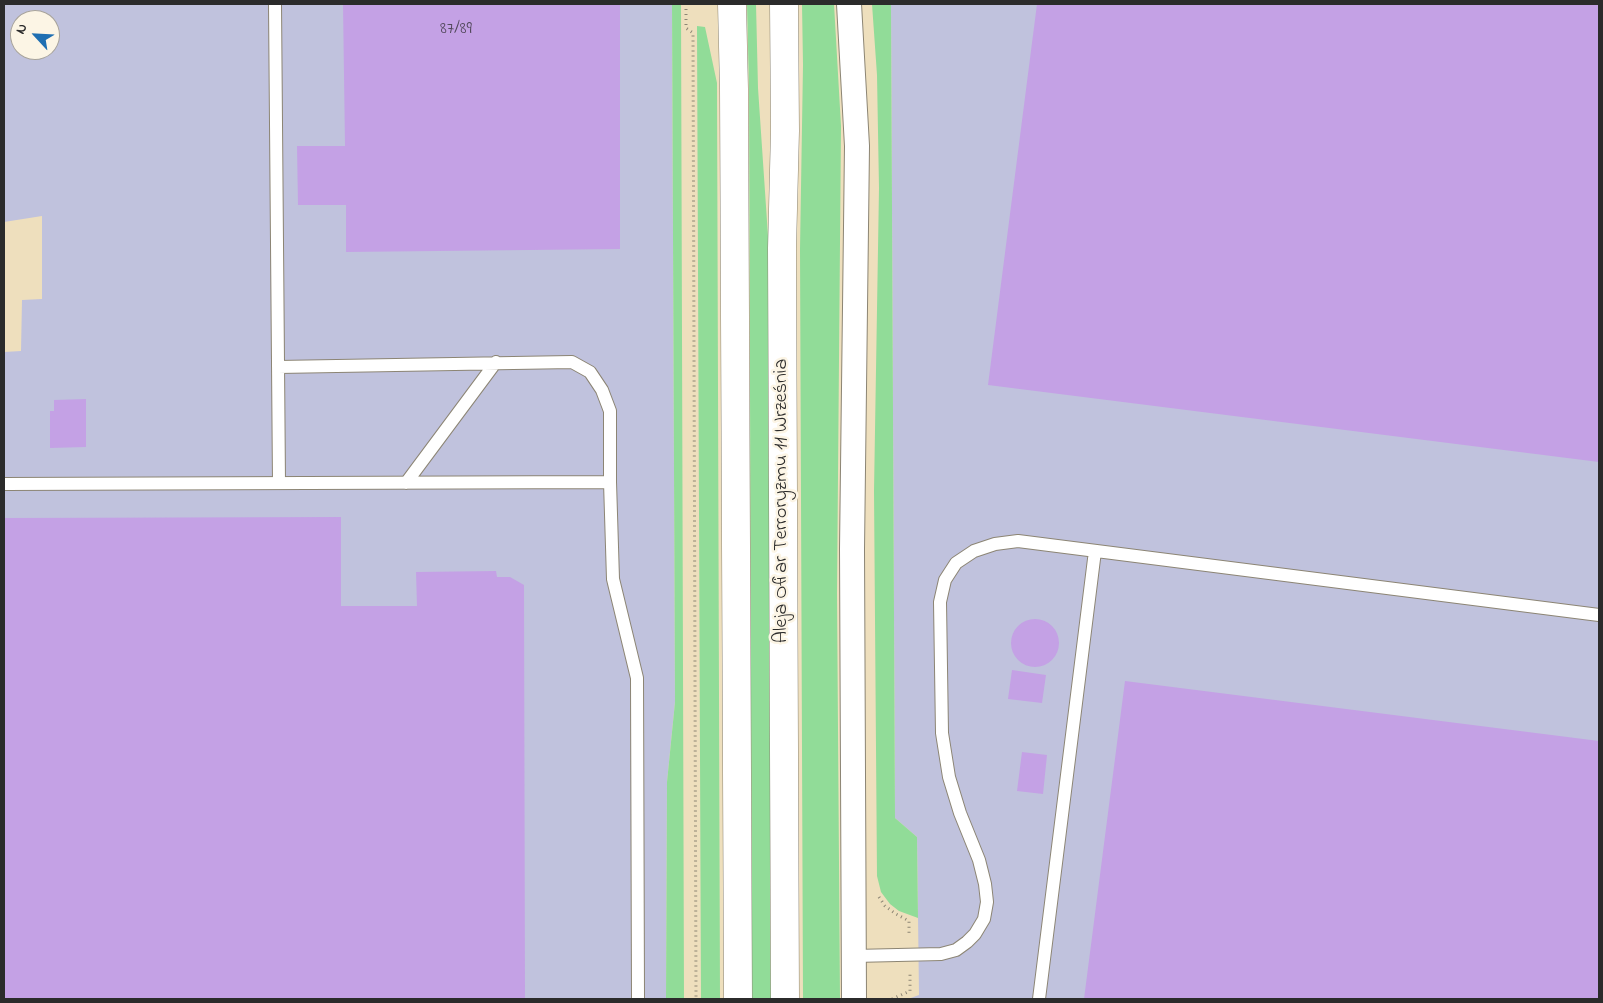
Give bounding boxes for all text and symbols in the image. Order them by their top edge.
north arrow [10,10,60,60]
house number: 87/89 [440,19,472,41]
text: N [10,20,33,38]
street label: Aleja Ofiar Terroryzmu 11 Września [771,359,795,643]

